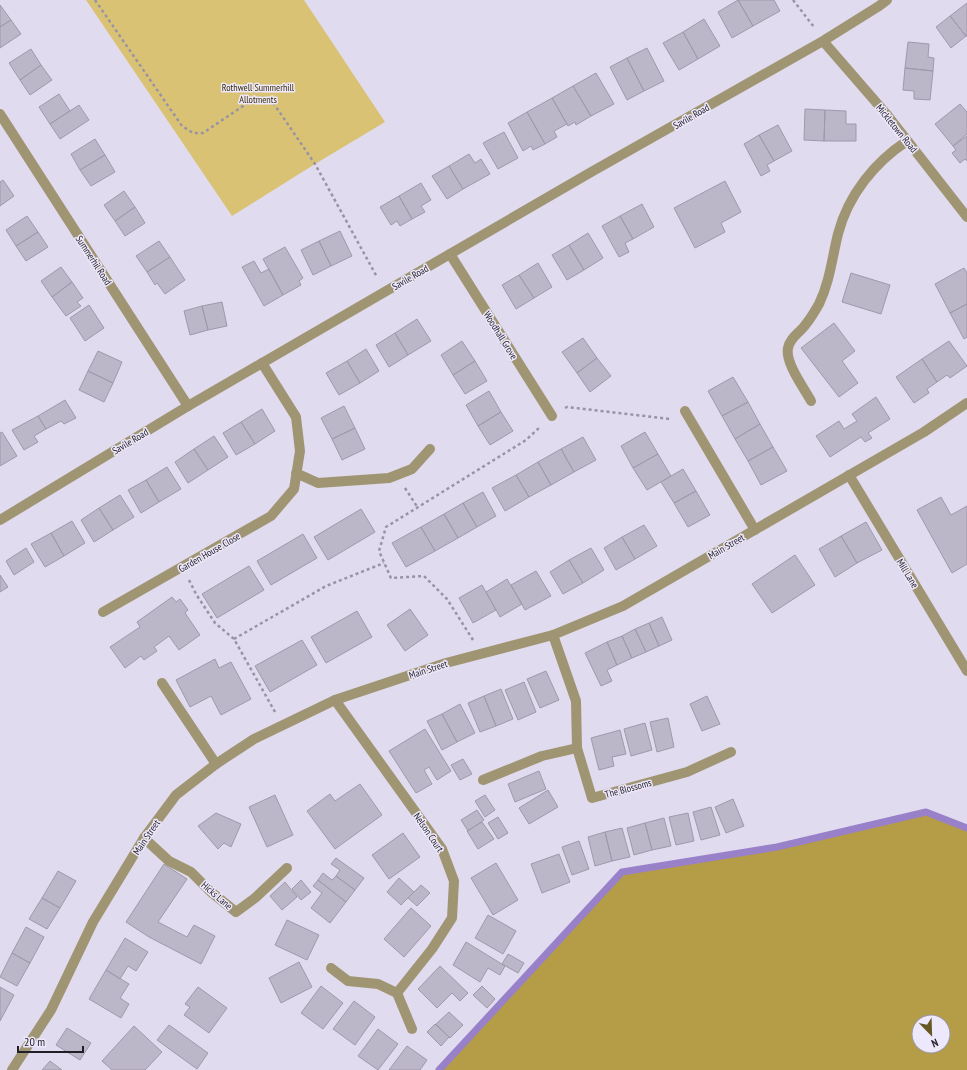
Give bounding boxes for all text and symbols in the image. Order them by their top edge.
park label: Rothwell Summerhill Allotments [222,81,295,106]
street label: Savile Road [671,101,712,132]
street label: Mickletown Road [873,101,920,155]
street label: Summerhil Road [73,233,114,288]
street label: Savile Road [390,262,431,293]
street label: Woodhall Grove [481,309,521,362]
street label: Savile Road [110,426,151,457]
street label: Garden House Close [176,530,242,575]
street label: Main Street [706,531,747,562]
street label: Mill Lane [894,556,921,590]
street label: Main Street [407,657,449,682]
street label: The Blossoms [604,776,653,801]
street label: Nelson Court [411,810,447,855]
street label: Main Street [130,817,163,857]
street label: Hicks Lane [198,878,235,912]
north arrow [911,1014,951,1054]
scale bar [18,1028,83,1054]
text: 20 m [24,1034,45,1049]
text: N [929,1036,940,1051]

